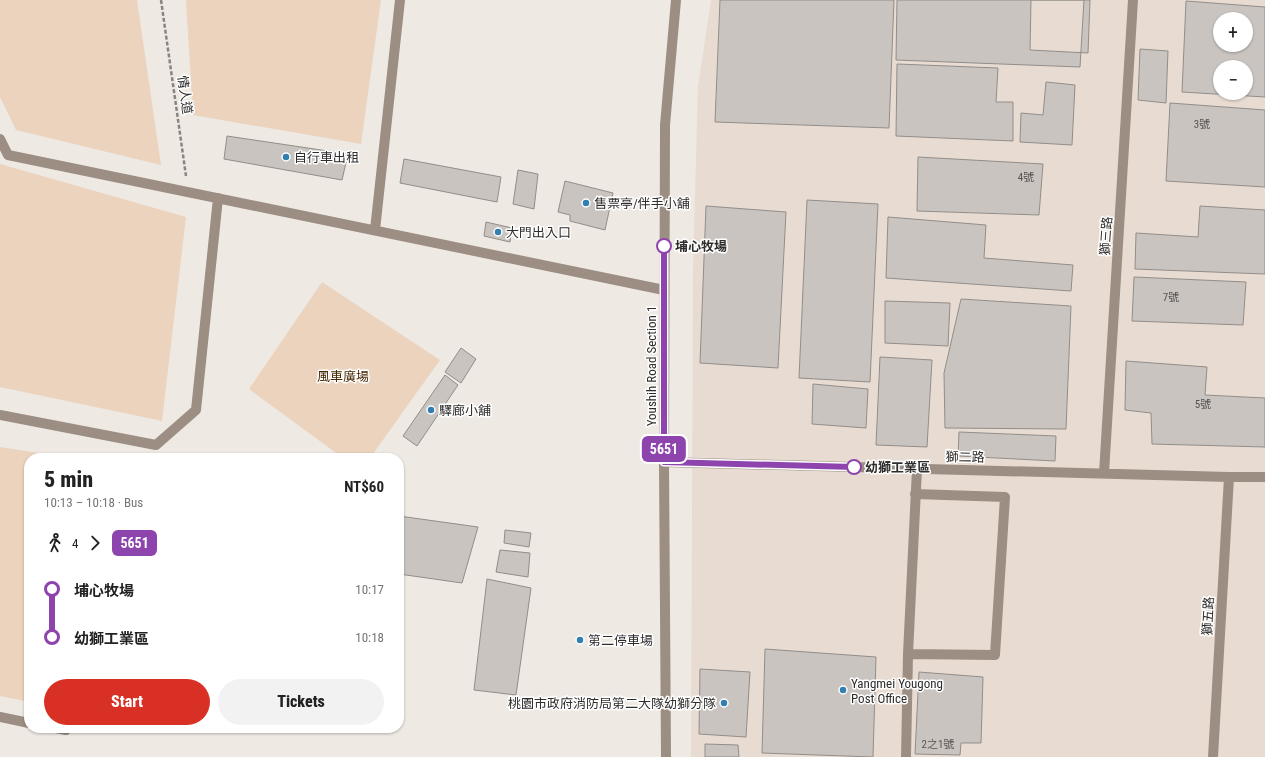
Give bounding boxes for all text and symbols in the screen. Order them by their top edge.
map controls [1213,12,1253,100]
button: + [1213,12,1253,52]
button: − [1213,60,1253,100]
street label: 情人道 [175,75,195,115]
house number: 3號 [1194,118,1210,131]
place label: 自行車出租 [294,150,359,165]
marker: 自行車出租 [281,152,291,162]
house number: 4號 [1018,171,1034,184]
place label: 售票亭/伴手小舖 [594,196,690,211]
marker: 售票亭/伴手小舖 [581,198,591,208]
street label: 獅三路 [1097,216,1115,256]
place label: 大門出入口 [506,225,571,240]
marker: 大門出入口 [493,227,503,237]
marker: 埔心牧場 [656,238,672,254]
place label: 埔心牧場 [675,239,727,254]
house number: 7號 [1163,291,1179,304]
street label: Youshih Road Section 1 [644,306,659,426]
park label: 風車廣場 [317,369,369,384]
house number: 5號 [1195,398,1211,411]
place label: 驛廊小舖 [439,403,491,418]
marker: 驛廊小舖 [426,405,436,415]
line badge: 5651 [636,436,692,462]
text: 5651 [650,441,678,457]
street label: 獅二路 [945,449,985,465]
marker: 幼獅工業區 [846,459,862,475]
place label: 幼獅工業區 [865,460,930,475]
text: 5 min [44,467,93,492]
text: NT$60 [344,478,384,496]
text: 10:13 – 10:18 · Bus [44,495,143,510]
icon: walk [44,532,66,554]
icon: forward [84,532,106,554]
text: 5651 [120,535,149,551]
text: 4 [72,536,78,551]
text: 埔心牧場 [74,582,134,600]
text: 10:17 [355,582,384,597]
street label: 獅五路 [1199,596,1217,636]
text: 幼獅工業區 [74,630,149,648]
text: 10:18 [355,630,384,645]
place label: 第二停車場 [588,633,653,648]
marker: 第二停車場 [575,635,585,645]
place label: Yangmei Yougong Post Office [851,676,943,706]
button: Start [44,679,210,725]
button: Tickets [218,679,384,725]
marker: Yangmei Yougong Post Office [838,685,848,695]
place label: 桃園市政府消防局第二大隊幼獅分隊 [508,696,716,711]
marker: 桃園市政府消防局第二大隊幼獅分隊 [719,698,729,708]
house number: 2之1號 [922,738,954,751]

